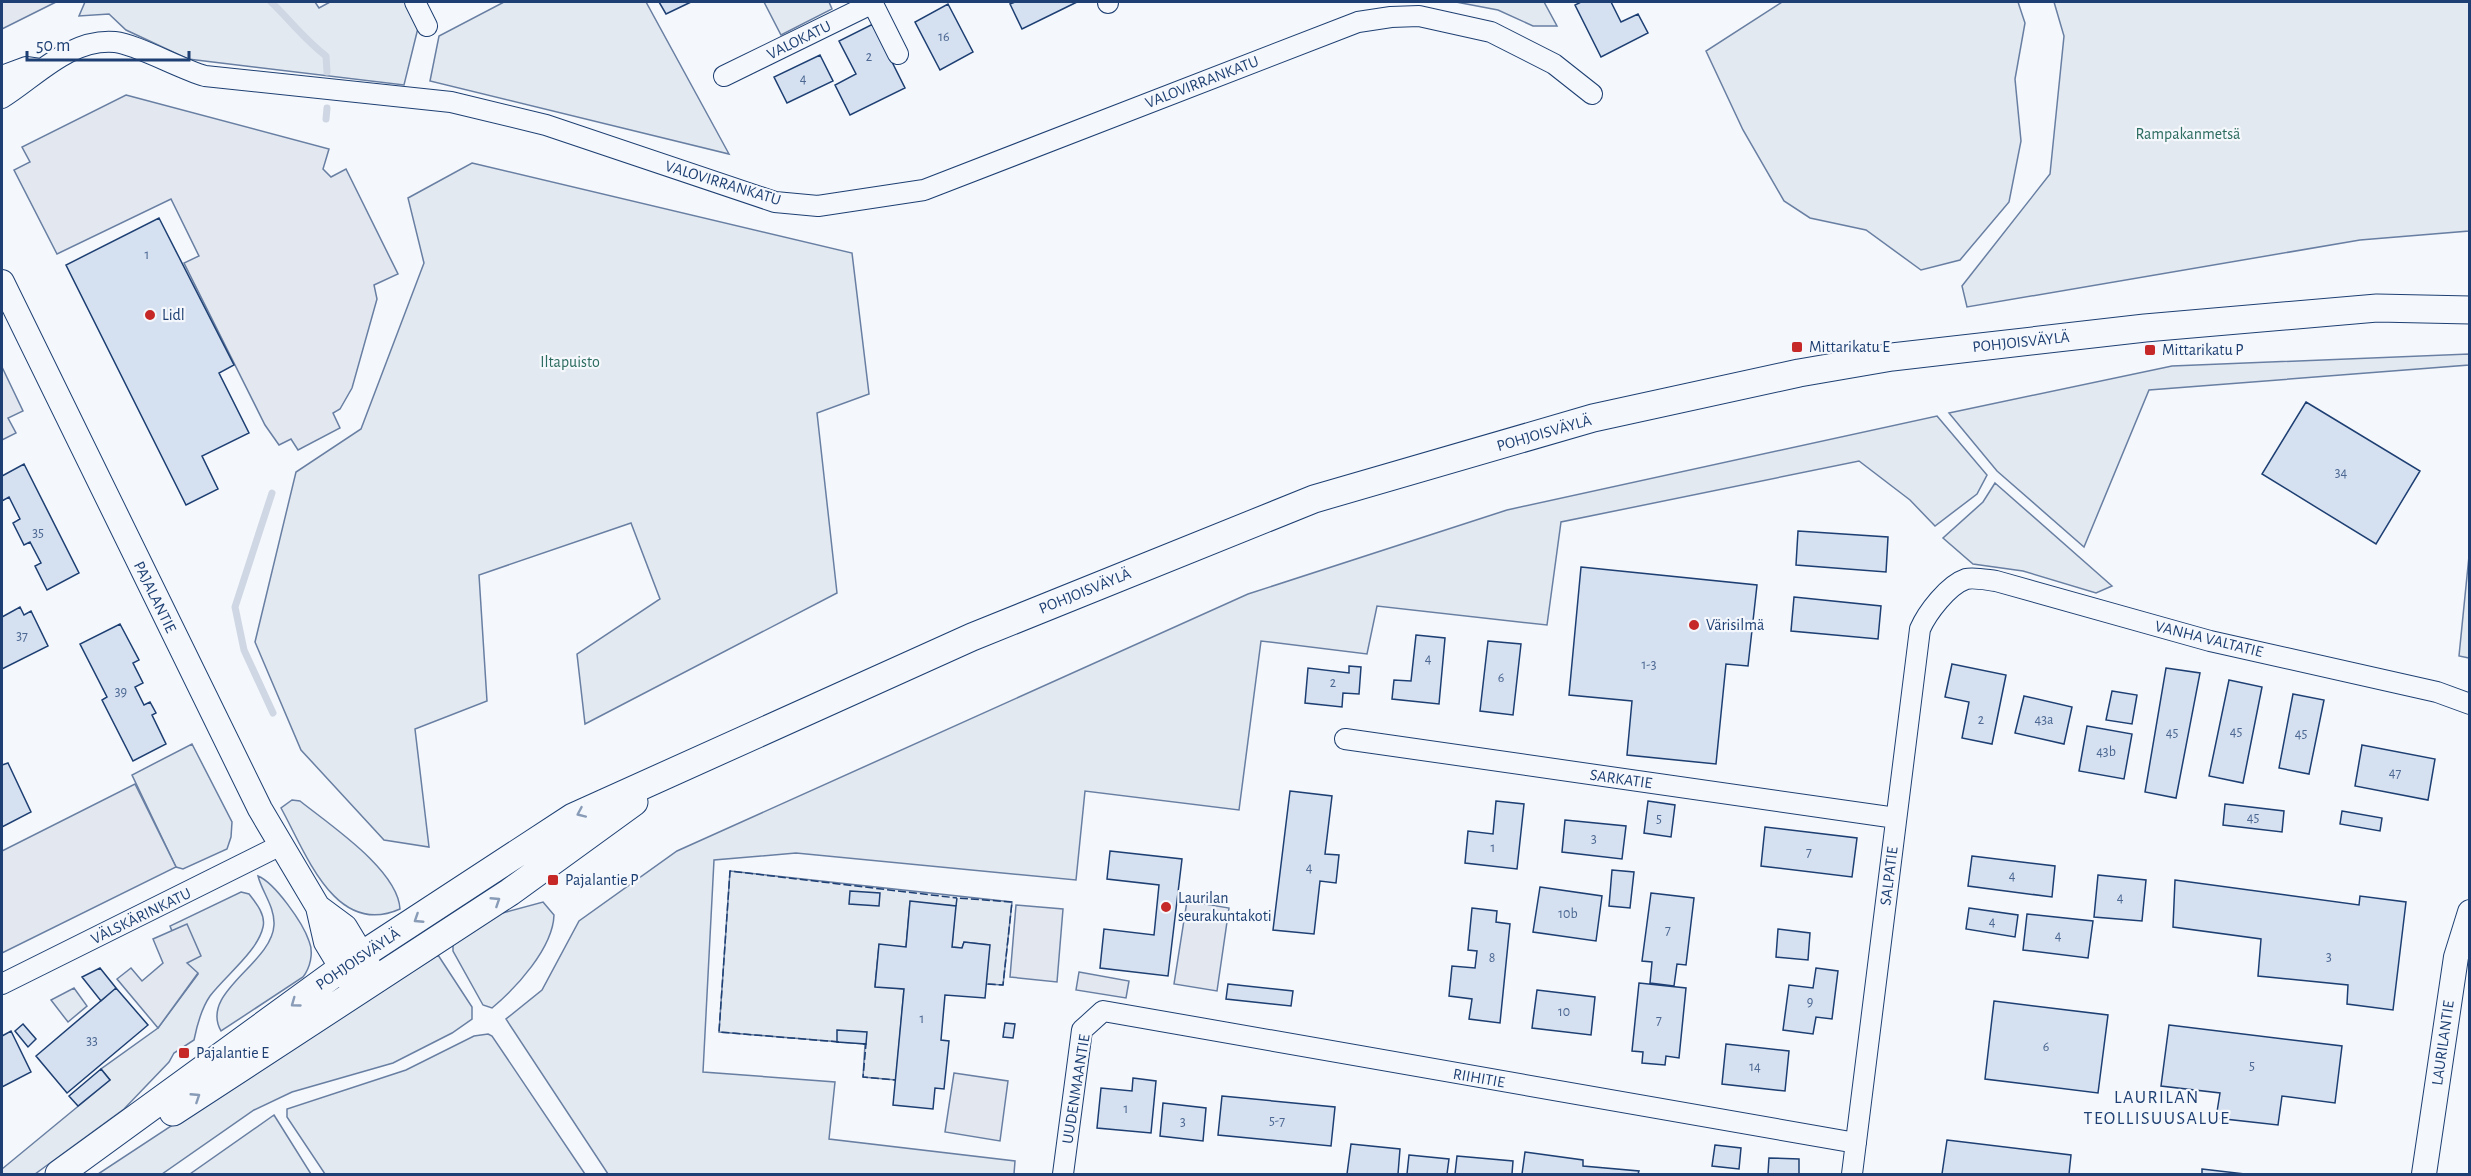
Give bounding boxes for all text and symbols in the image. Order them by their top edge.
street label: VALOKATU [764,18,834,62]
scale bar [27,24,189,62]
house number: 16 [938,30,950,44]
text: 50 m [36,37,70,55]
house number: 2 [866,50,872,64]
street label: VALOVIRRANKATU [1143,53,1261,111]
house number: 4 [800,72,807,86]
park label: Rampakanmetsä [2135,126,2241,142]
street label: VALOVIRRANKATU [663,158,783,208]
house number: 1 [145,248,149,262]
place label: Lidl [162,307,185,323]
marker: Lidl [143,308,157,322]
street label: POHJOISVÄYLÄ [1971,327,2070,355]
place label: Mittarikatu E [1809,339,1890,355]
marker: Mittarikatu E [1790,340,1804,354]
place label: Mittarikatu P [2162,342,2244,358]
marker: Mittarikatu P [2143,343,2157,357]
park label: Iltapuisto [540,354,600,370]
street label: POHJOISVÄYLÄ [1494,410,1593,454]
house number: 34 [2335,466,2348,480]
house number: 35 [32,526,44,540]
street label: PAJALANTIE [131,559,179,636]
street label: POHJOISVÄYLÄ [1036,563,1133,617]
place label: Värisilmä [1706,617,1764,633]
marker: Värisilmä [1687,618,1701,632]
street label: VANHA VALTATIE [2153,618,2265,660]
house number: 37 [16,629,28,643]
house number: 4 [1425,652,1432,666]
house number: 1-3 [1642,658,1657,672]
house number: 6 [1498,671,1504,685]
house number: 2 [1330,676,1336,690]
house number: 39 [115,685,127,699]
house number: 2 [1978,713,1984,727]
house number: 43a [2035,713,2054,727]
house number: 45 [2230,725,2242,739]
house number: 45 [2166,726,2178,740]
house number: 45 [2295,727,2307,741]
house number: 43b [2096,745,2116,759]
house number: 47 [2389,766,2401,780]
street label: SARKATIE [1589,767,1653,791]
one-way arrow [577,806,588,818]
house number: 45 [2247,811,2259,825]
house number: 5 [1656,812,1662,826]
house number: 3 [1591,832,1597,846]
house number: 1 [1491,841,1495,855]
house number: 7 [1806,845,1812,859]
street label: SALPATIE [1877,845,1901,906]
house number: 4 [1306,861,1313,875]
house number: 4 [2009,869,2016,883]
place label: Pajalantie P [565,872,639,889]
marker: Pajalantie P [546,873,560,887]
street label: VÄLSKÄRINKATU [88,883,194,947]
place label: Laurilan seurakuntakoti [1178,890,1272,924]
house number: 4 [2117,891,2124,905]
one-way arrow [490,897,501,908]
marker: Laurilan seurakuntakoti [1159,900,1173,914]
house number: 10b [1558,907,1578,921]
one-way arrow [413,912,424,923]
house number: 4 [1989,915,1996,929]
street label: POHJOISVÄYLÄ [312,923,403,993]
house number: 7 [1665,923,1671,937]
house number: 4 [2055,929,2062,943]
house number: 3 [2326,950,2332,964]
house number: 8 [1489,951,1495,965]
house number: 9 [1807,995,1813,1009]
one-way arrow [291,996,302,1007]
street label: LAURILANTIE [2429,999,2457,1086]
house number: 10 [1558,1005,1570,1019]
house number: 1 [920,1012,924,1026]
house number: 7 [1656,1013,1662,1027]
street label: UUDENMAANTIE [1059,1033,1093,1145]
house number: 33 [86,1034,98,1048]
house number: 6 [2043,1040,2049,1054]
place label: Pajalantie E [196,1045,269,1062]
marker: Pajalantie E [177,1046,191,1060]
house number: 5 [2249,1059,2255,1073]
house number: 14 [1749,1060,1761,1074]
street label: RIIHITIE [1452,1066,1506,1090]
district label: LAURILAN TEOLLISUUSALUE [2084,1089,2230,1128]
one-way arrow [189,1093,200,1104]
house number: 1 [1124,1102,1128,1116]
house number: 5-7 [1269,1114,1285,1128]
house number: 3 [1180,1115,1186,1129]

